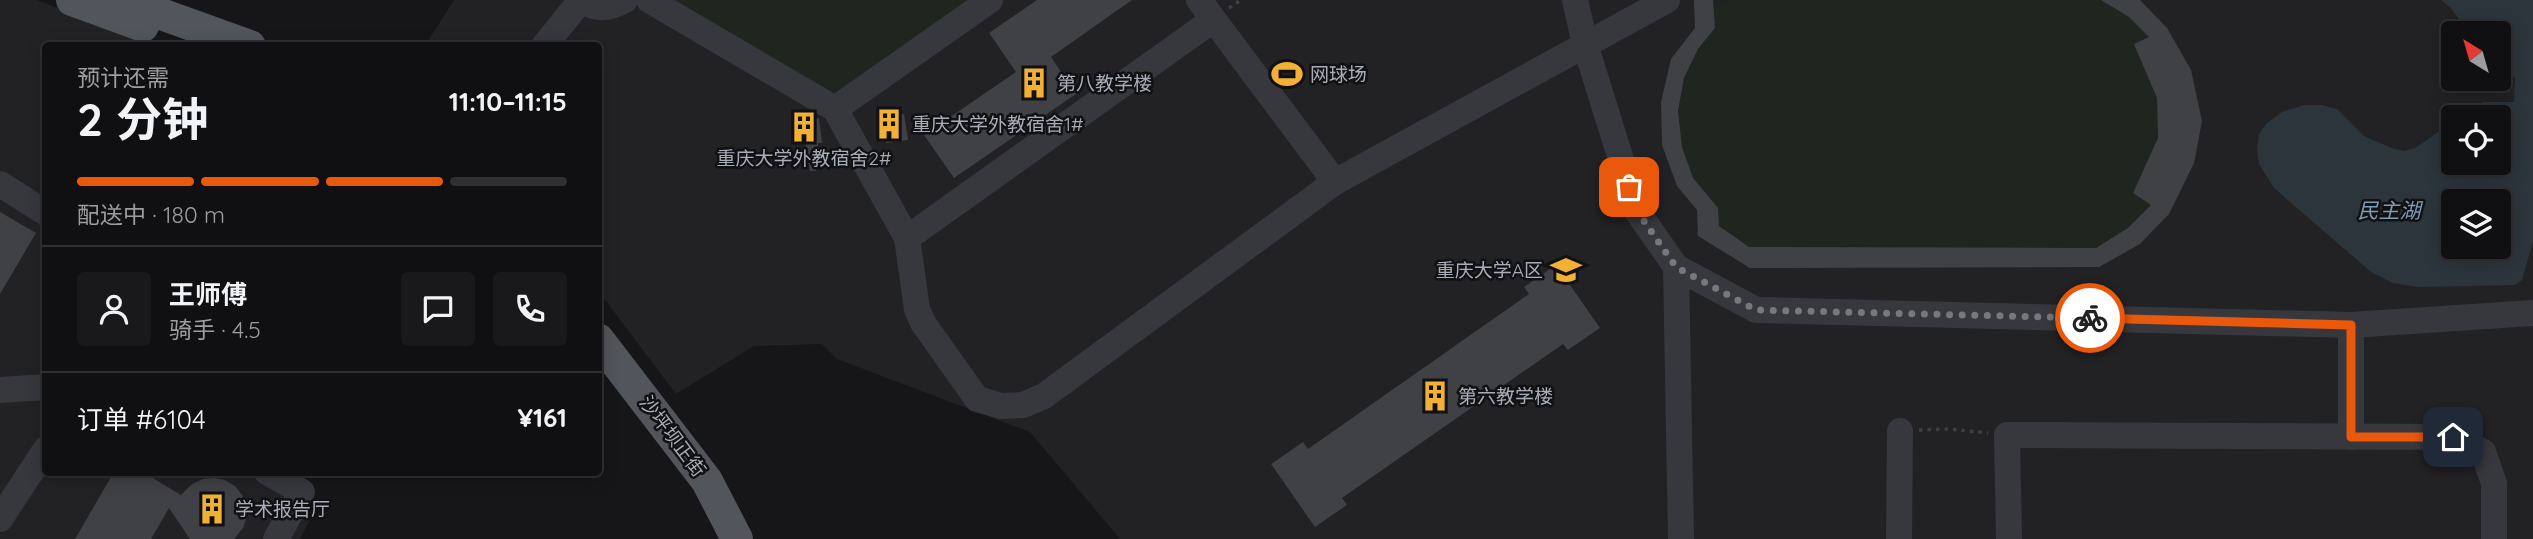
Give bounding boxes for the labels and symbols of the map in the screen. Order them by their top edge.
north arrow [2441,21,2511,91]
sports icon: 网球场 [1270,57,1304,91]
place label: 网球场 [1310,62,1367,86]
building icon: 第八教学楼 [1017,66,1051,100]
place label: 第八教学楼 [1057,71,1152,95]
building icon: 重庆大学外教宿舍1# [872,107,906,141]
building icon: 重庆大学外教宿舍2# [787,110,821,144]
place label: 重庆大学外教宿舍1# [912,112,1083,136]
place label: 重庆大学外教宿舍2# [717,146,891,170]
pin [1599,157,1659,217]
water label: 民主湖 [2358,197,2423,223]
school or university icon: 重庆大学A区 [1549,253,1583,287]
place label: 重庆大学A区 [1436,258,1543,282]
courier [2055,283,2125,353]
building icon: 第六教学楼 [1418,379,1452,413]
place label: 第六教学楼 [1458,384,1553,408]
street label: 沙坪坝正街 [635,391,711,481]
pin [2423,407,2483,467]
building icon: 学术报告厅 [195,492,229,526]
place label: 学术报告厅 [235,497,330,521]

